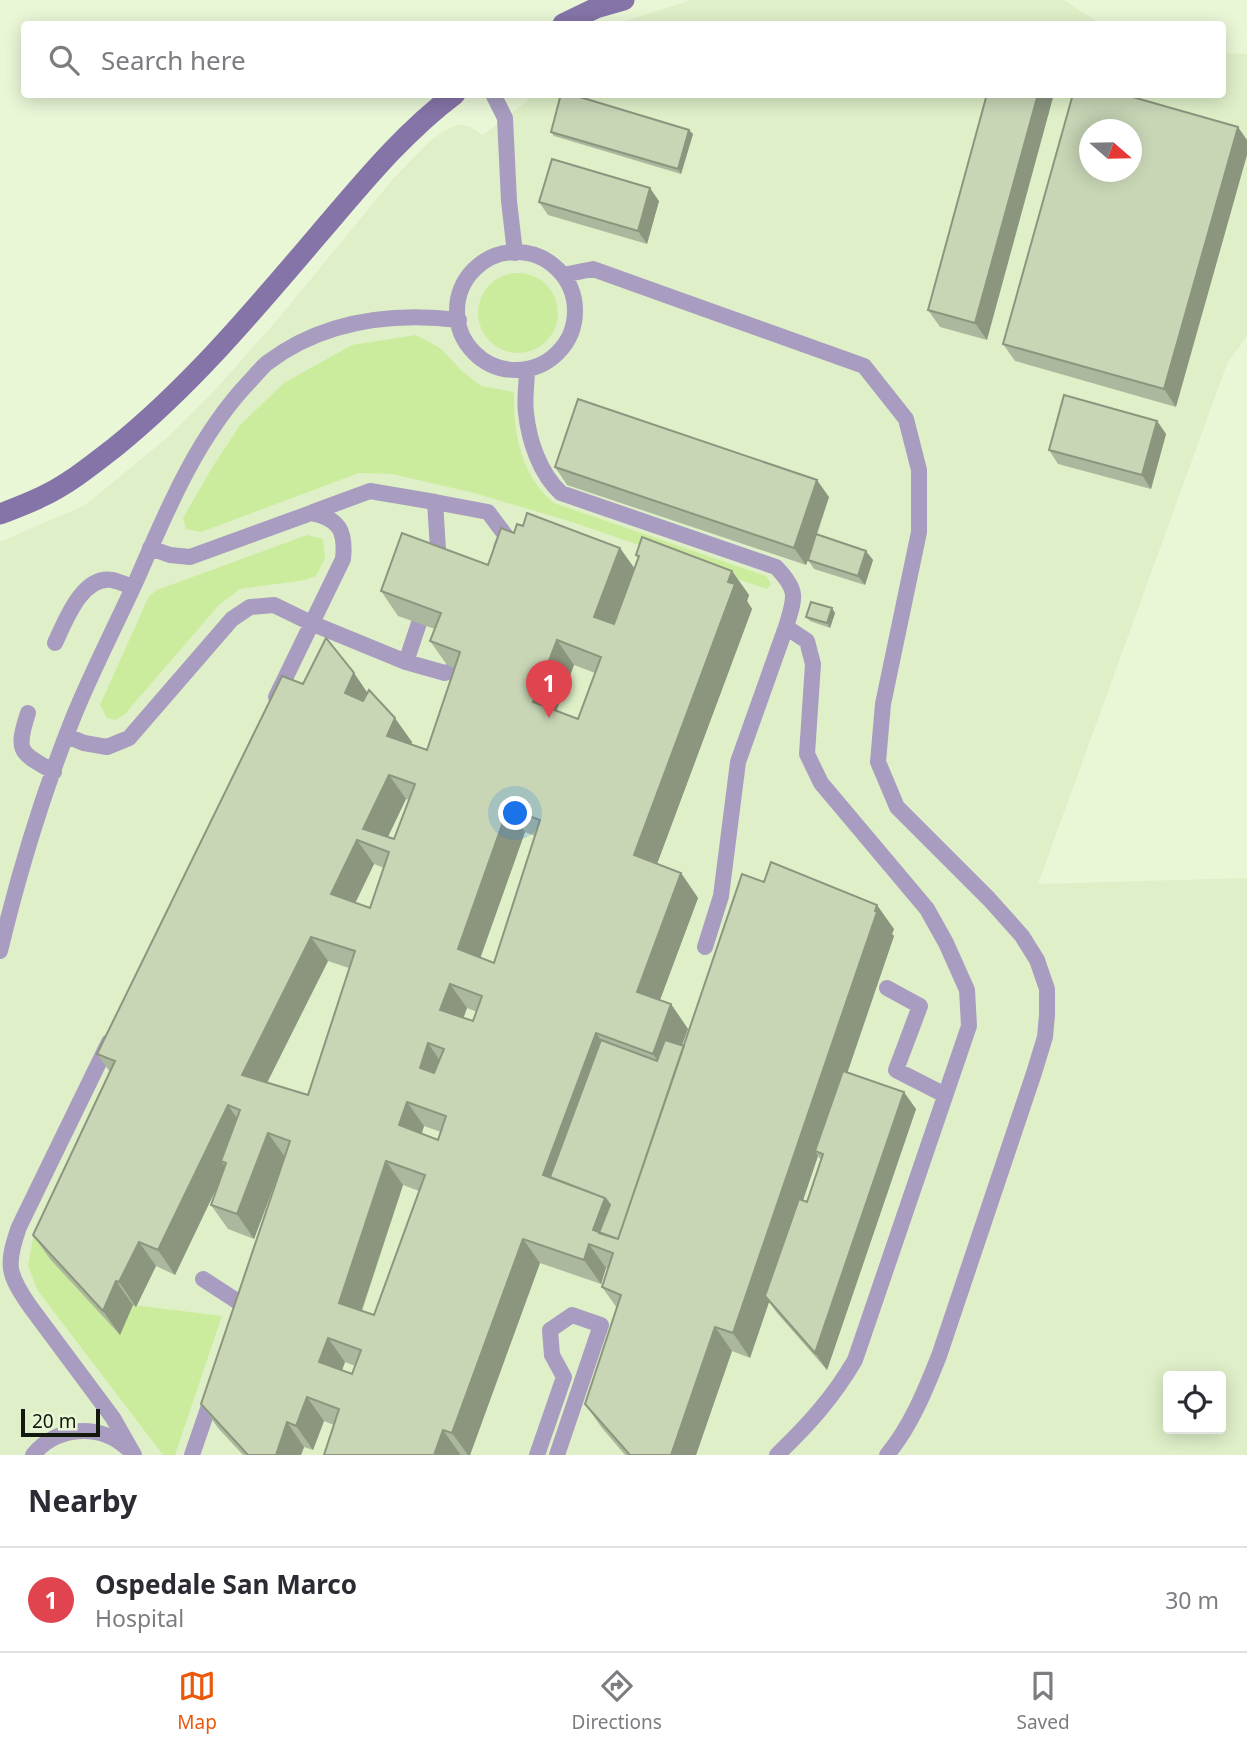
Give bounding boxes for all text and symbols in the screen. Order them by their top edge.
search box [21,21,1226,98]
icon: search [45,41,83,79]
text: Search here [101,42,246,78]
north arrow [1079,119,1142,182]
pin: 1 [526,660,572,718]
your location [498,796,532,830]
map controls [1163,1371,1226,1434]
button: locate [1163,1371,1226,1434]
scale bar [21,1406,100,1438]
text: 20 m [32,1408,76,1434]
text: Nearby [28,1480,137,1521]
text: Ospedale San Marco [95,1566,357,1602]
text: 1 [44,1584,58,1616]
text: 30 m [1165,1584,1219,1616]
text: Hospital [95,1602,184,1634]
tab: Map [177,1667,217,1735]
tab: Directions [572,1667,662,1735]
tab: Saved [1016,1667,1070,1735]

